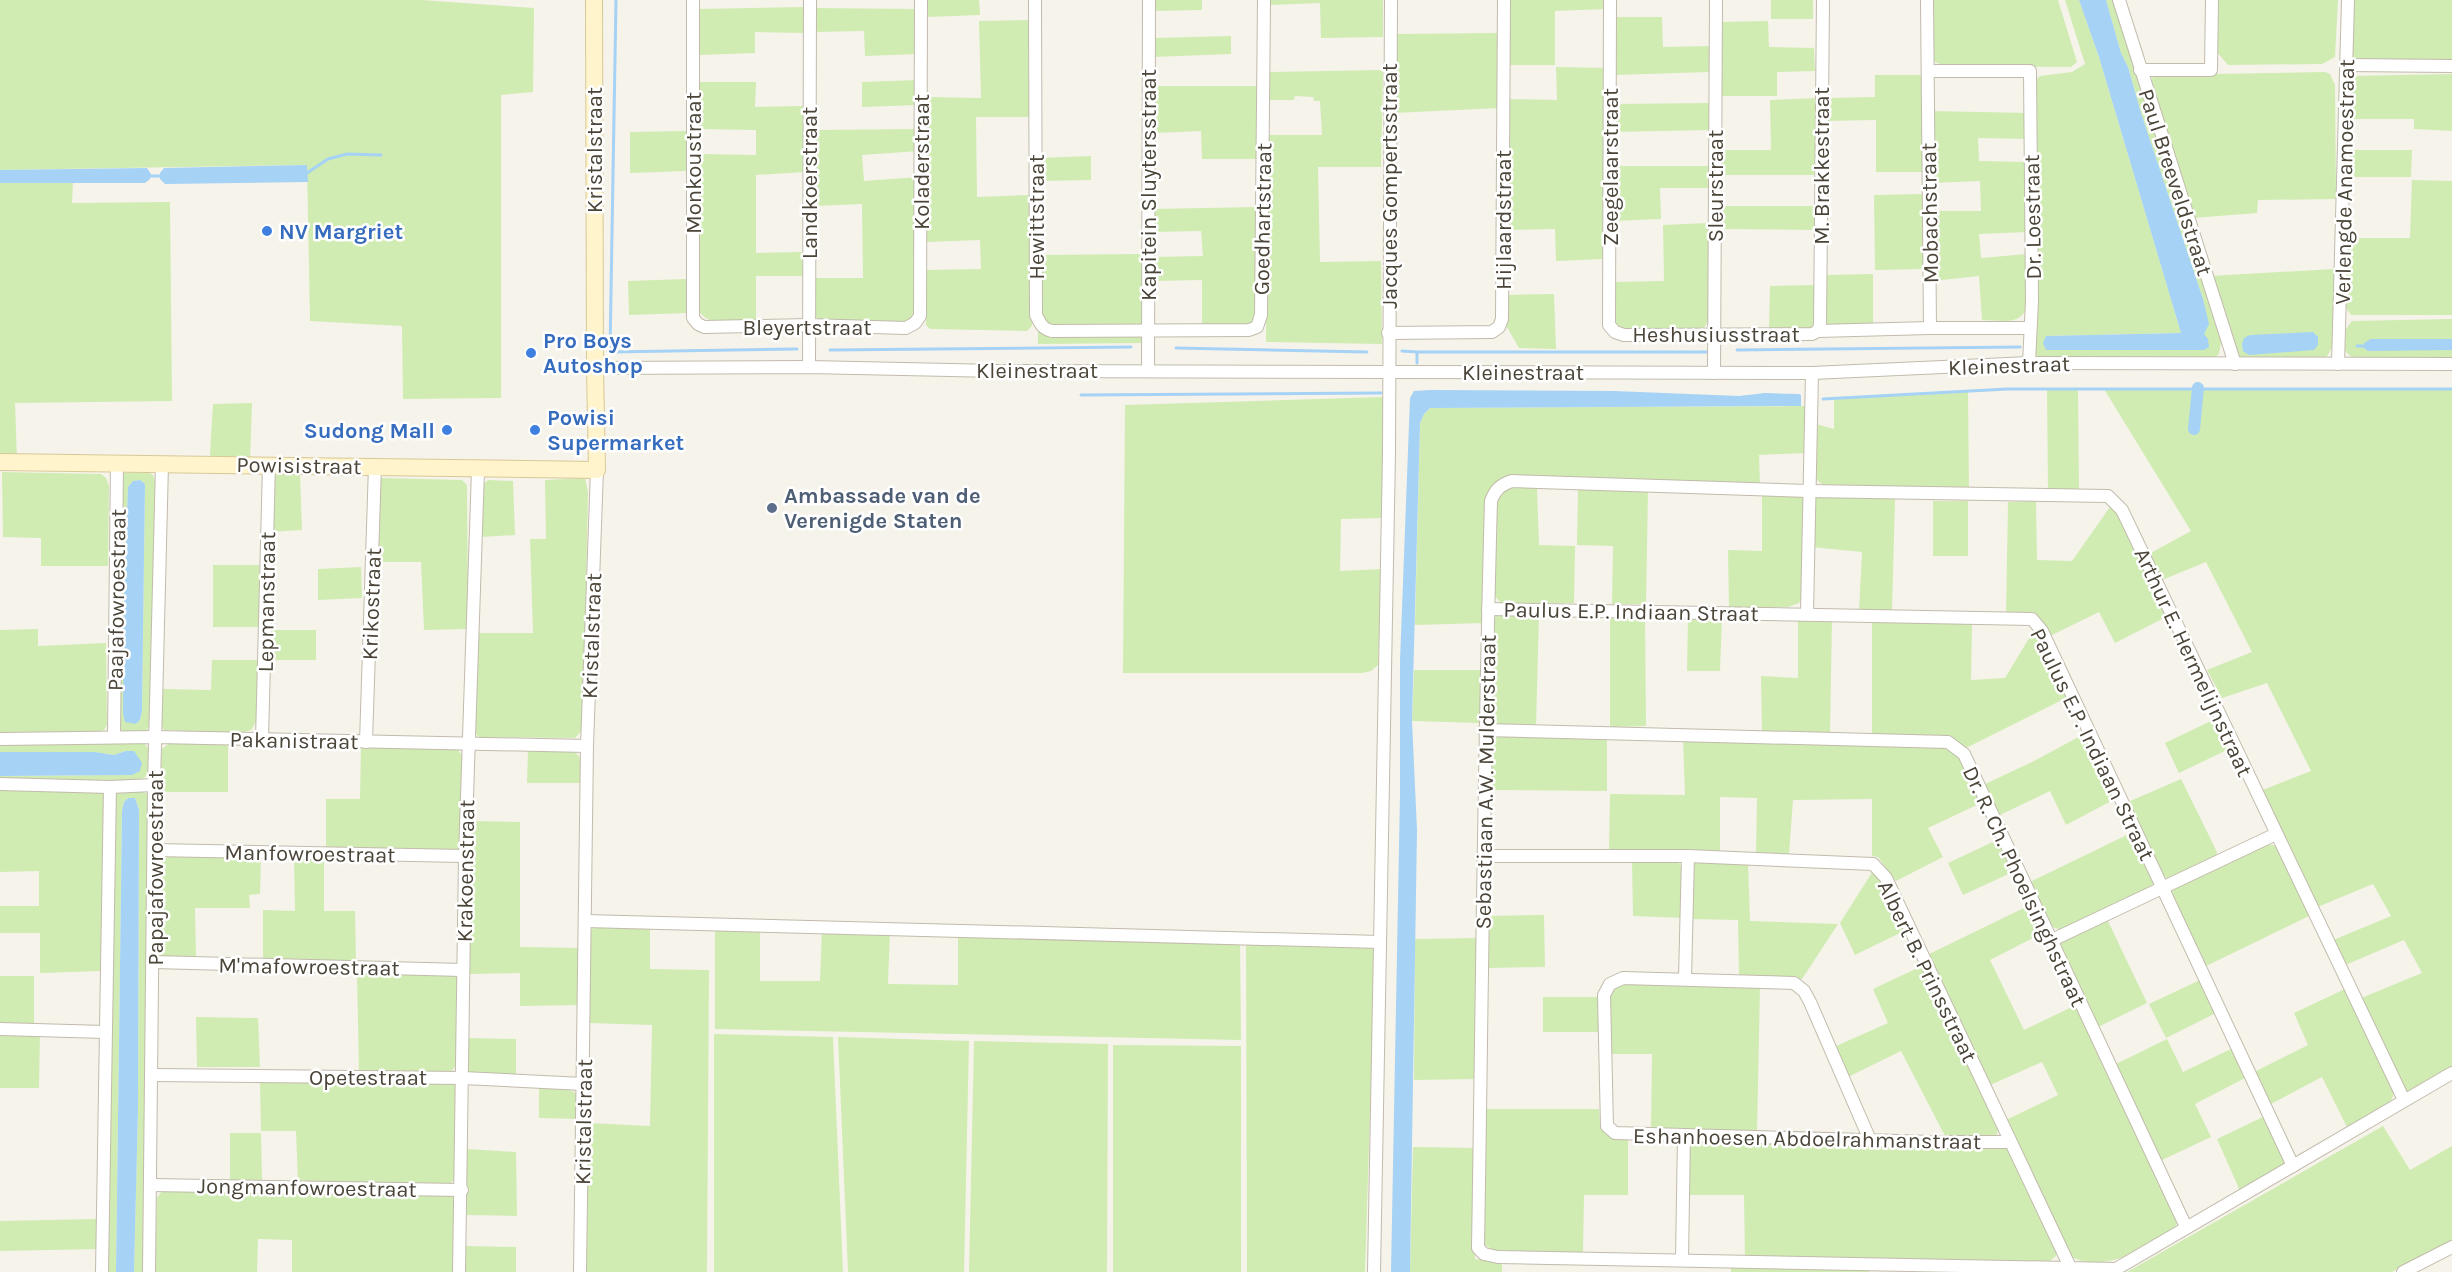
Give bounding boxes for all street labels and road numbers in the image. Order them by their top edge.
street label: Verlengde Anamoestraat [2330,59,2360,305]
street label: Jacques Gompertsstraat [1377,63,1403,309]
street label: Kapitein Sluytersstraat [1136,69,1162,301]
street label: Paul Breeveldstraat [2133,86,2218,279]
street label: Kristalstraat [582,87,608,213]
street label: M. Brakkestraat [1809,87,1835,245]
street label: Zeegelaarstraat [1598,88,1624,246]
street label: Monkoustraat [681,92,707,234]
street label: Koladerstraat [909,94,935,230]
street label: Landkoerstraat [797,107,823,259]
street label: Sleurstraat [1703,130,1729,242]
street label: Mobachstraat [1916,142,1944,284]
street label: Goedhartstraat [1249,143,1277,295]
street label: Hijlaardstraat [1491,150,1517,290]
street label: Hewittstraat [1024,154,1050,280]
street label: Dr. Loestraat [2019,154,2047,280]
street label: Bleyertstraat [742,315,872,341]
street label: Heshusiusstraat [1632,322,1800,348]
street label: Kleinestraat [1948,351,2071,381]
street label: Kleinestraat [976,358,1098,384]
street label: Kleinestraat [1462,360,1584,386]
street label: Powisistraat [236,452,362,480]
street label: Paajafowroestraat [102,509,132,691]
street label: Lepmanstraat [253,531,281,673]
street label: Arthur E. Hermelijnstraat [2129,544,2258,781]
street label: Krikostraat [357,547,387,661]
street label: Kristalstraat [577,572,607,700]
street label: Paulus E.P. Indiaan Straat [1503,597,1759,627]
street label: Paulus E.P. Indiaan Straat [2024,624,2160,865]
street label: Sebastiaan A.W. Mulderstraat [1470,634,1502,930]
street label: Pakanistraat [229,727,359,755]
street label: Dr. R. Ch. Phoelsinghstraat [1957,762,2091,1011]
street label: Papajafowroestraat [143,770,169,966]
street label: Krakoenstraat [452,799,480,943]
street label: Manfowroestraat [224,840,396,868]
street label: Albert B. Prinsstraat [1872,876,1982,1067]
street label: M'mafowroestraat [218,952,400,982]
street label: Kristalstraat [570,1059,598,1185]
street label: Opetestraat [309,1065,427,1091]
street label: Eshanhoesen Abdoelrahmanstraat [1633,1123,1981,1155]
street label: Jongmanfowroestraat [197,1173,417,1203]

